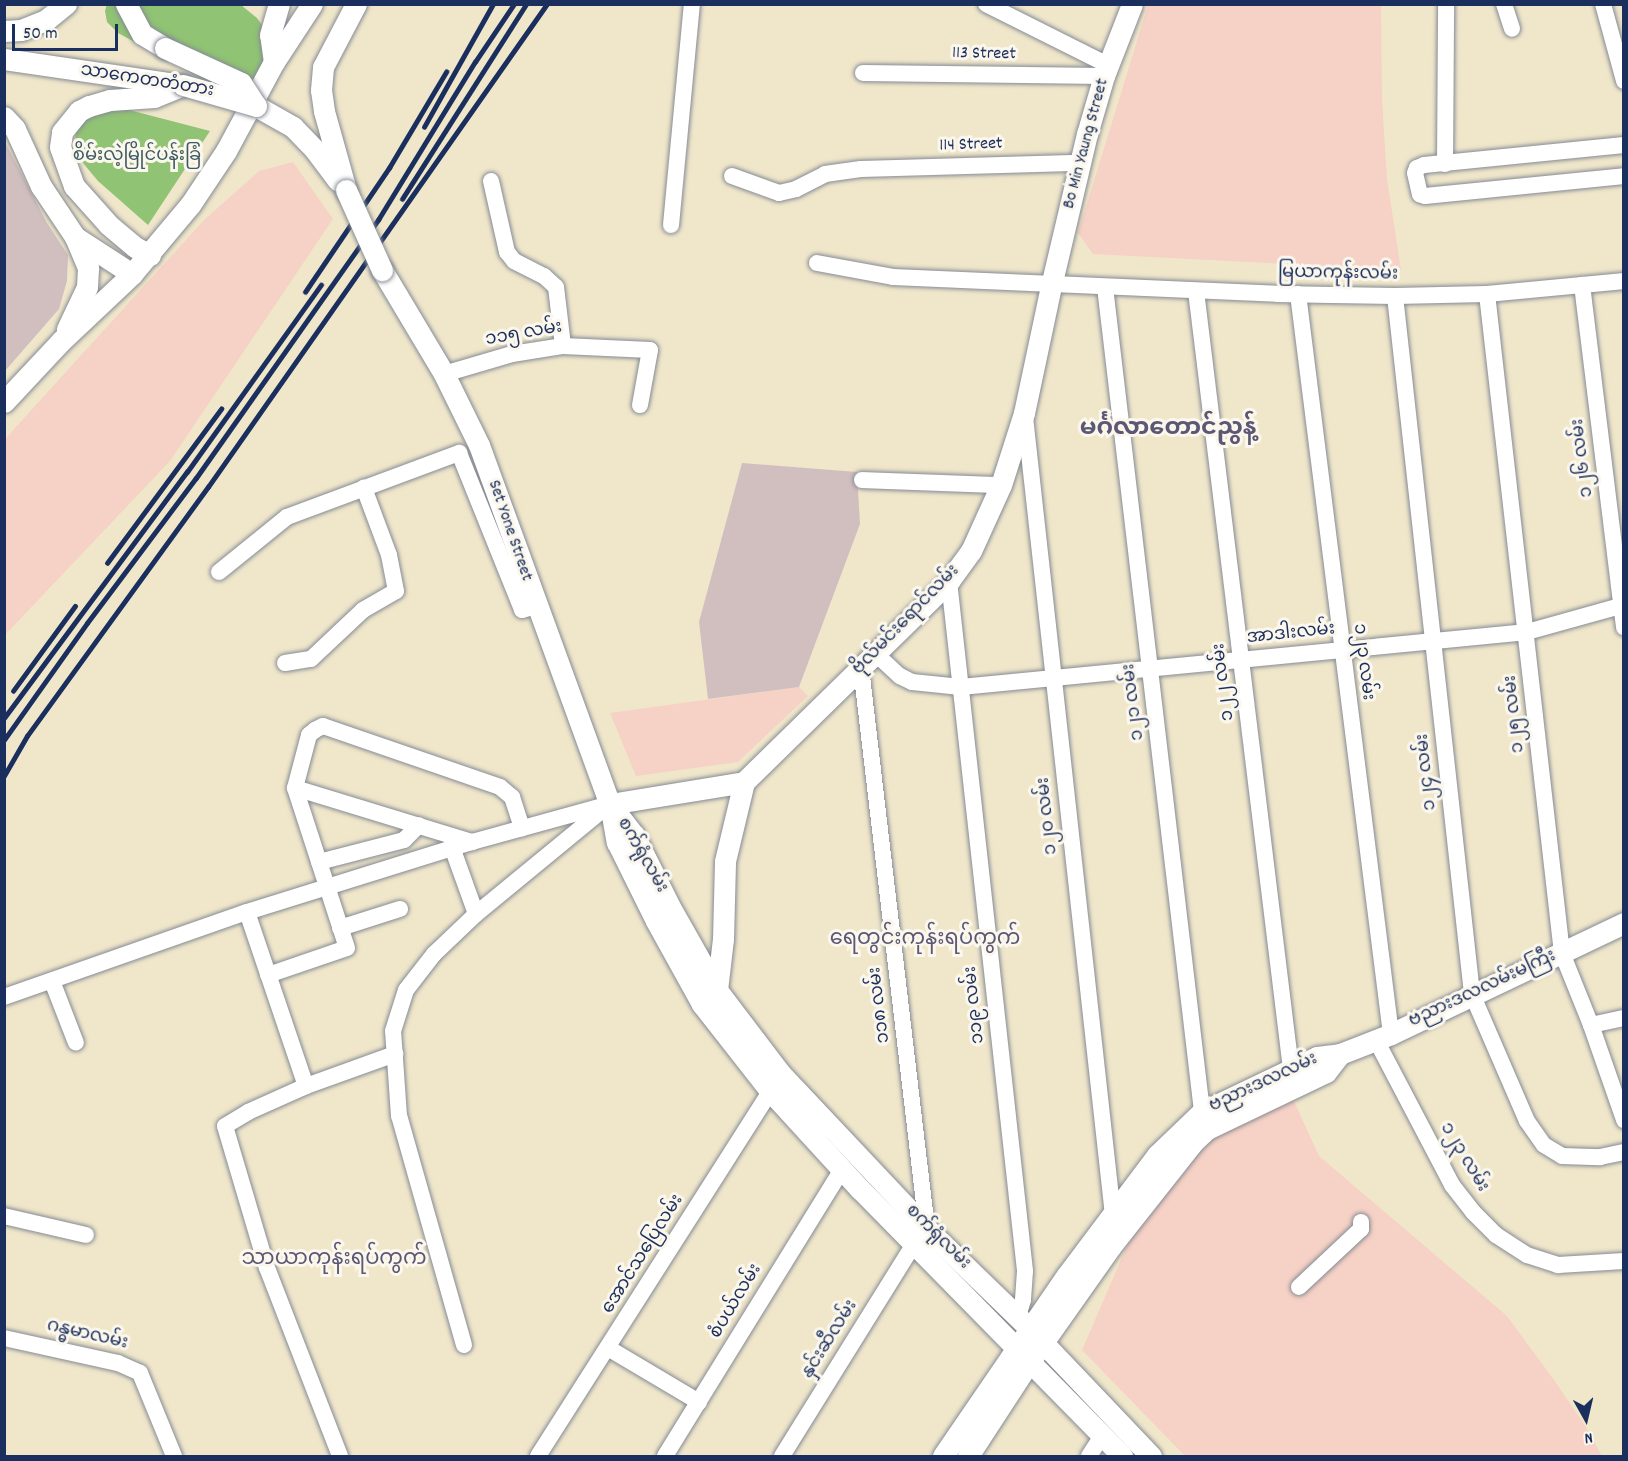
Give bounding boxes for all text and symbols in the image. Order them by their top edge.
scale bar [15,12,122,50]
text: 50 m [23,22,58,47]
street label: 113 Street [952,44,1016,66]
street label: သာကေတတံတား [79,61,215,103]
street label: Bo Min Yaung Street [1059,77,1115,211]
street label: 114 Street [939,134,1003,158]
park label: စိမ်းလဲ့မြိုင်ပန်းခြံ [73,146,201,168]
street label: မြယာကုန်းလမ်း [1278,263,1398,287]
street label: ၁၁၅ လမ်း [484,318,564,352]
district label: မင်္ဂလာ‌တောင်ညွန့် [1080,416,1256,444]
street label: ၁၂၆ လမ်း [1568,417,1600,499]
street label: Set Yone Street [482,478,536,584]
street label: ဗိုလ်မင်းရောင်လမ်း [849,561,965,681]
street label: အာဒါးလမ်း [1246,620,1336,650]
street label: ၁၂၃ လမ်း [1347,622,1377,702]
street label: ၁၂၂ လမ်း [1210,642,1240,722]
street label: ၁၂၁ လမ်း [1120,662,1150,742]
street label: ၁၂၅ လမ်း [1501,674,1531,754]
street label: ၁၂၄ လမ်း [1413,732,1443,812]
street label: ၁၂၀ လမ်း [1034,776,1064,856]
street label: စက်ရုံလမ်း [611,815,671,897]
district label: ရေတွင်းကုန်းရပ်ကွက် [830,927,1020,953]
street label: ဗညားဒလလမ်းမကြီး [1406,946,1560,1034]
street label: ၁၁၈ လမ်း [866,965,896,1045]
street label: ၁၁၉ လမ်း [961,965,991,1045]
street label: ဗညားဒလလမ်း [1206,1049,1322,1119]
street label: ၁၂၃ လမ်း [1434,1119,1492,1197]
street label: အောင်သပြေလမ်း [599,1191,689,1319]
street label: စက်ရုံလမ်း [900,1201,974,1275]
district label: သာယာကုန်းရပ်ကွက် [241,1247,427,1273]
street label: စံပယ်လမ်း [706,1261,768,1343]
street label: နှင်းဆီလမ်း [798,1297,864,1383]
street label: ဂန္ဓမာလမ်း [44,1316,130,1356]
north arrow [1556,1389,1616,1449]
text: N [1583,1425,1594,1449]

